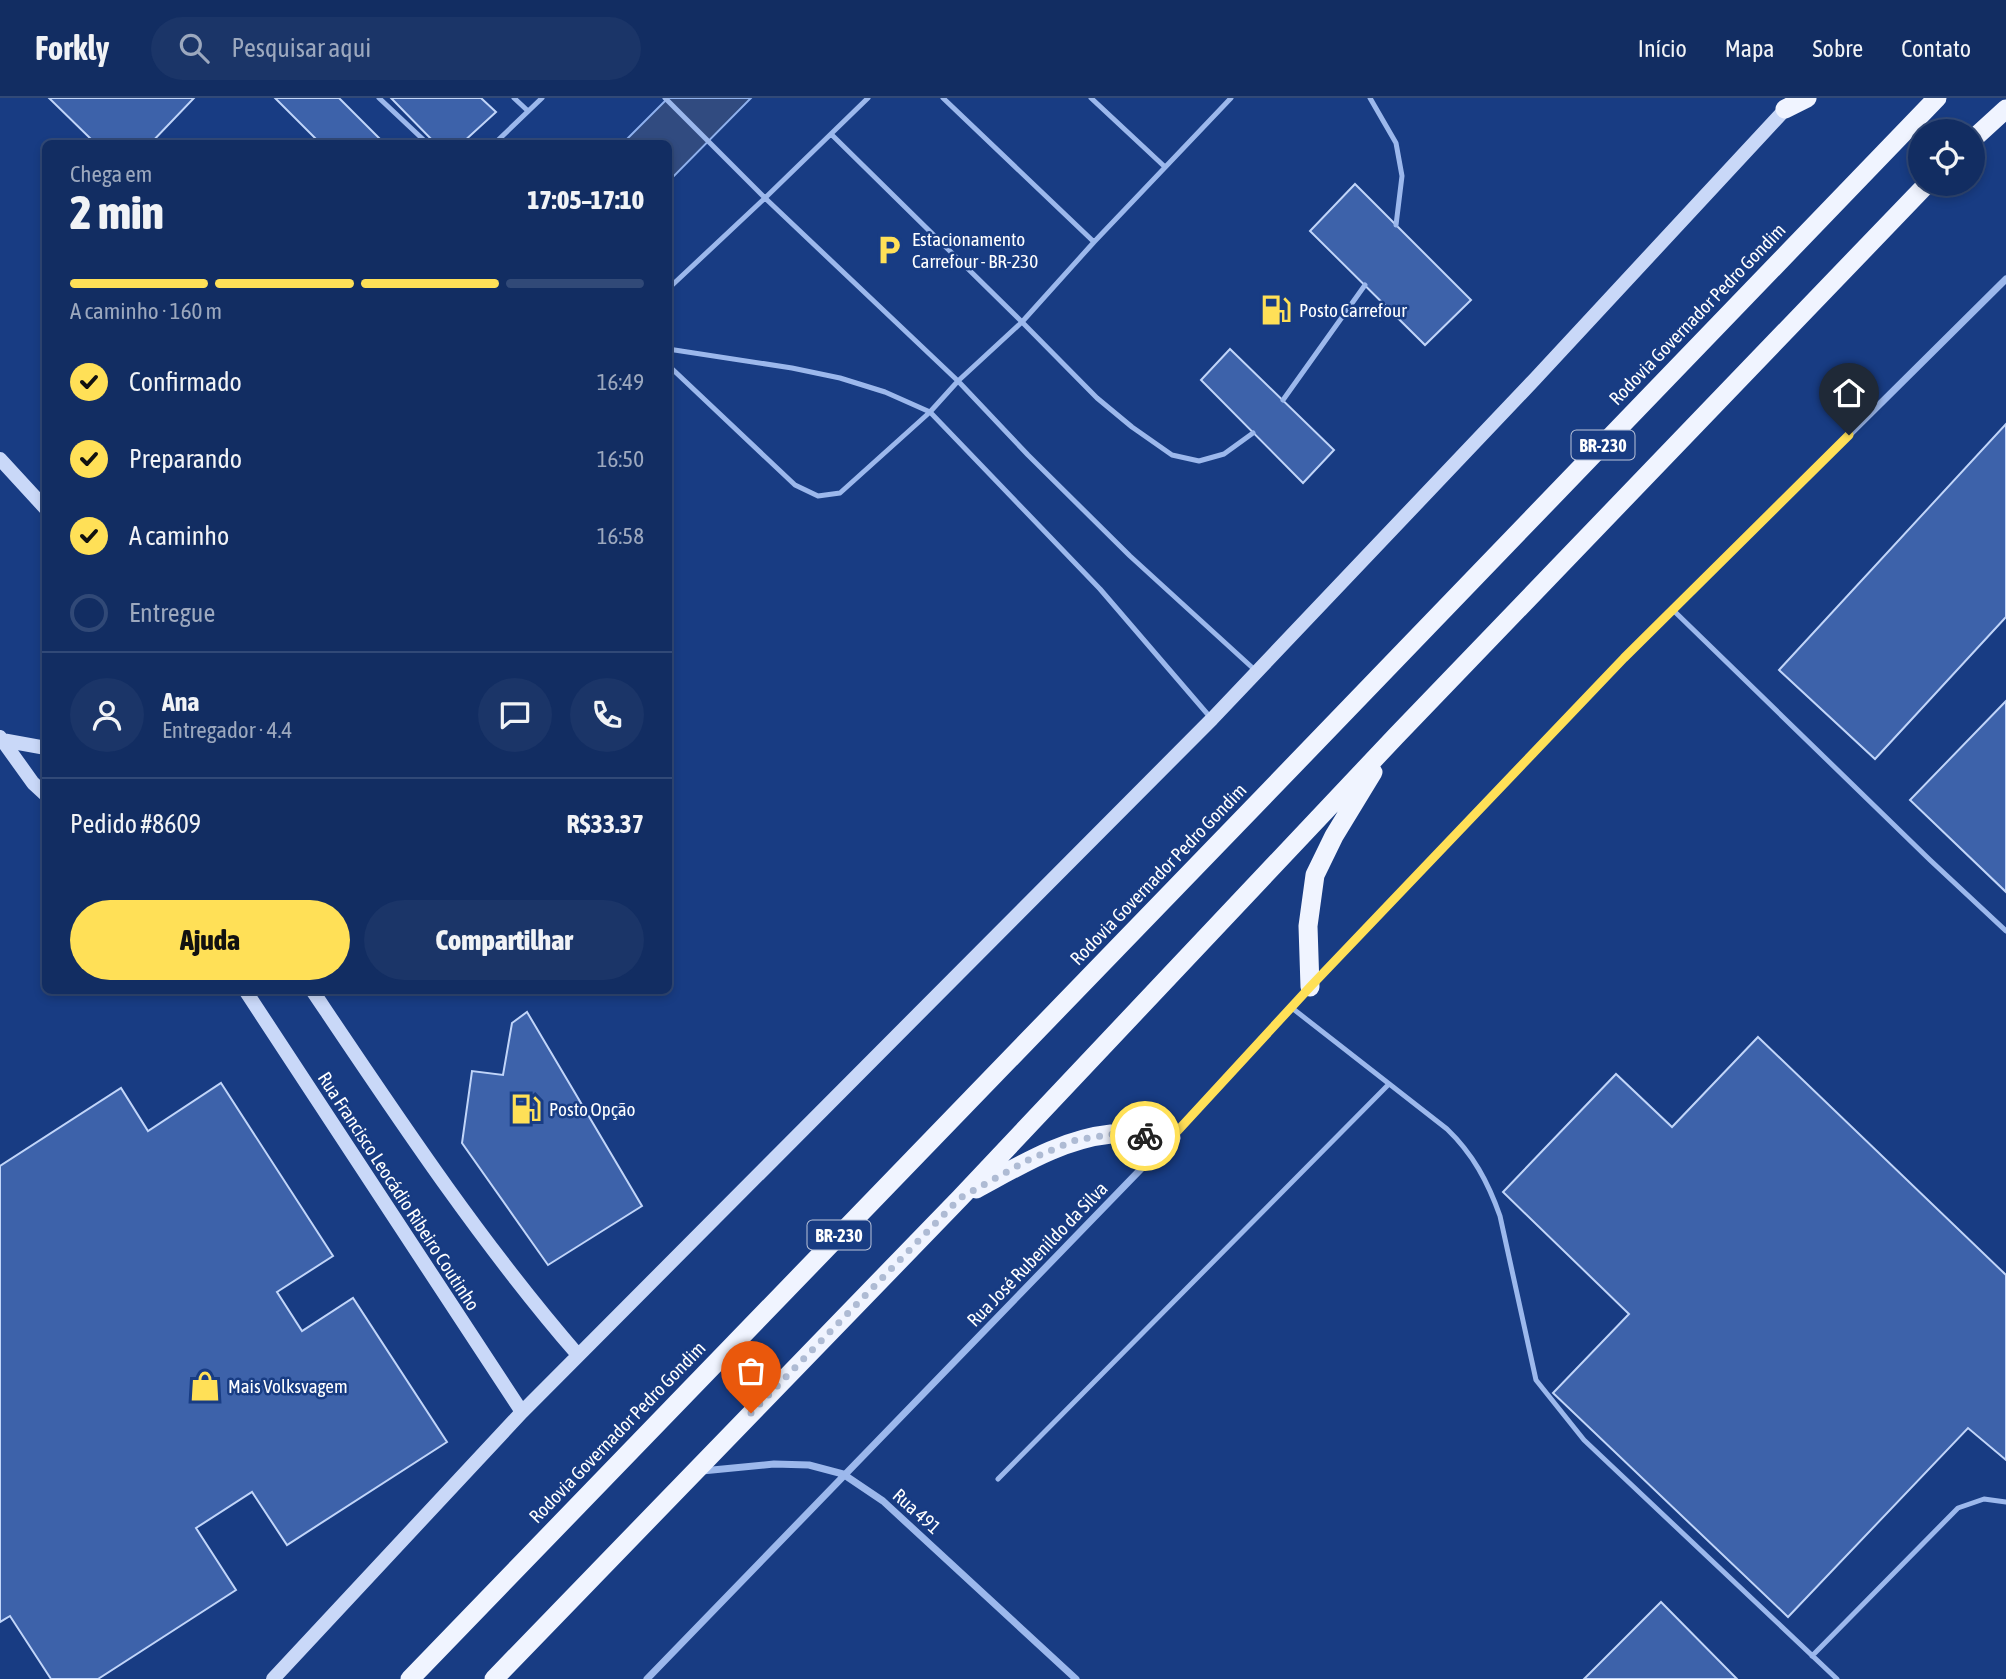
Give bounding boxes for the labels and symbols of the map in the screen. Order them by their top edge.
street label: Rodovia Governador Pedro Gondim [1604,219,1790,409]
place label: Estacionamento Carrefour - BR-230 [912,228,1038,272]
parking icon: Estacionamento Carrefour - BR-230 [872,233,906,267]
fuel station icon: Posto Carrefour [1259,293,1293,327]
place label: Posto Carrefour [1299,299,1407,321]
pin [1819,363,1879,435]
road number: BR-230 [1572,430,1634,460]
street label: Rodovia Governador Pedro Gondim [1065,779,1251,969]
street label: Rua Francisco Leocádio Ribeiro Coutinho [314,1068,484,1314]
fuel station icon: Posto Opção [509,1092,543,1126]
place label: Posto Opção [549,1098,636,1120]
courier [1110,1101,1180,1171]
street label: Rua José Rubenildo da Silva [962,1177,1112,1331]
road number: BR-230 [808,1220,870,1250]
street label: Rodovia Governador Pedro Gondim [524,1337,710,1527]
pin [721,1341,781,1413]
shop icon: Mais Volksvagem [188,1369,222,1403]
place label: Mais Volksvagem [228,1375,348,1397]
street label: Rua 491 [888,1484,946,1538]

